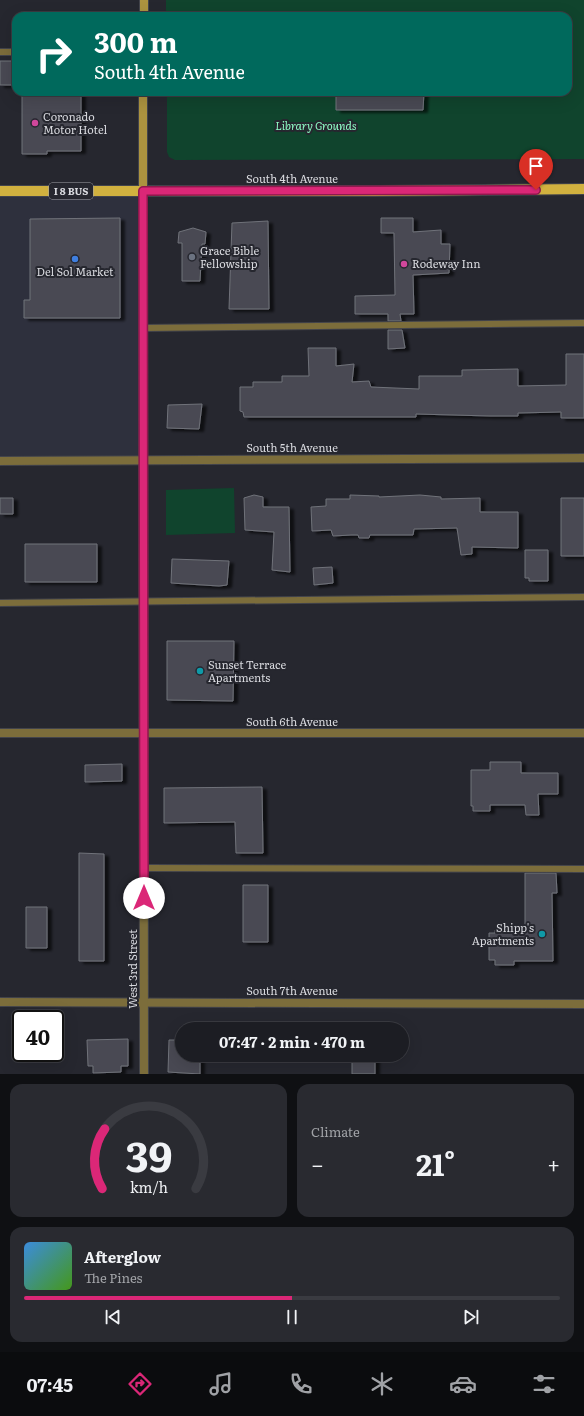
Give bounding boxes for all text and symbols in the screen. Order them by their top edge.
text: 300 m [94,20,178,62]
icon: right [28,28,80,80]
text: South 4th Avenue [94,58,245,85]
place label: Coronado Motor Hotel [43,108,108,137]
park label: Library Grounds [275,117,357,133]
marker: Coronado Motor Hotel [30,118,40,128]
pin [519,149,553,190]
icon: arrive [525,155,547,177]
street label: South 4th Avenue [246,170,338,186]
road number: I 8 BUS [49,183,93,199]
place label: Grace Bible Fellowship [200,242,259,271]
marker: Grace Bible Fellowship [187,252,197,262]
marker: Del Sol Market [70,254,80,264]
place label: Rodeway Inn [412,255,480,271]
marker: Rodeway Inn [399,259,409,269]
place label: Del Sol Market [37,263,114,279]
street label: South 5th Avenue [246,439,338,455]
place label: Sunset Terrace Apartments [208,656,286,685]
marker: Sunset Terrace Apartments [195,666,205,676]
street label: South 6th Avenue [246,713,338,729]
position arrow [123,877,165,919]
place label: Shipp's Apartments [472,919,534,948]
street label: West 3rd Street [124,929,140,1009]
marker: Shipp's Apartments [537,929,547,939]
street label: South 7th Avenue [246,982,338,998]
speed limit sign: 40 [12,1010,64,1062]
text: 07:47 · 2 min · 470 m [219,1030,365,1053]
text: 39 [125,1122,172,1184]
text: Climate [311,1122,360,1141]
text: 21° [416,1141,455,1185]
text: − [311,1147,324,1180]
text: + [547,1147,560,1180]
text: km/h [129,1175,168,1196]
text: Afterglow [84,1245,161,1268]
text: The Pines [84,1268,142,1287]
icon: previous [102,1306,124,1328]
icon: pause [281,1306,303,1328]
icon: next [460,1306,482,1328]
icon: directions [126,1370,154,1398]
icon: music [207,1370,235,1398]
icon: phone [287,1370,315,1398]
icon: climate [368,1370,396,1398]
icon: car [449,1370,477,1398]
icon: filters [530,1370,558,1398]
text: 07:45 [26,1371,73,1398]

